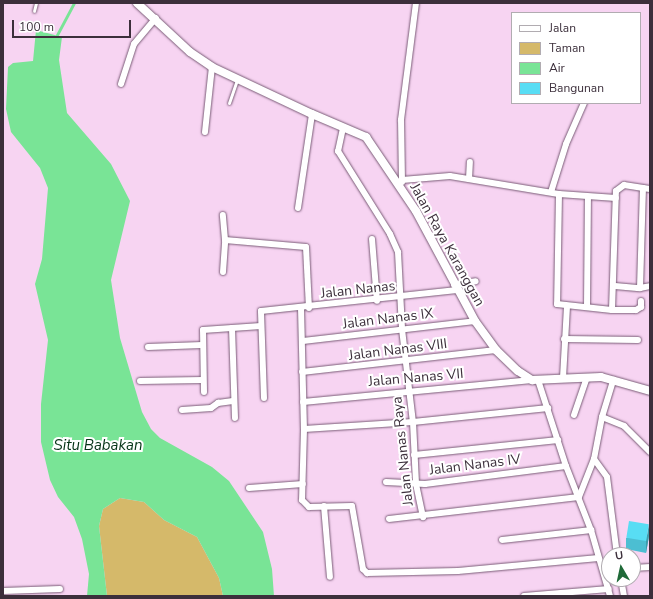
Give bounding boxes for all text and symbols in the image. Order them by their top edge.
scale bar [14,12,133,38]
legend [511,12,641,104]
text: 100 m [19,19,54,35]
text: Jalan [549,20,576,36]
text: Taman [549,40,585,56]
text: Air [549,60,565,76]
text: Bangunan [549,80,604,96]
street label: Jalan Raya Karanggan [406,181,488,309]
street label: Jalan Nanas [320,278,396,302]
street label: Jalan Nanas IX [342,305,434,333]
street label: Jalan Nanas VIII [348,336,448,364]
street label: Jalan Nanas VII [368,365,464,391]
street label: Jalan Nanas Raya [389,396,417,506]
water label: Situ Babakan [54,437,142,455]
street label: Jalan Nanas IV [428,451,522,479]
north arrow [601,547,641,587]
text: U [614,548,624,564]

